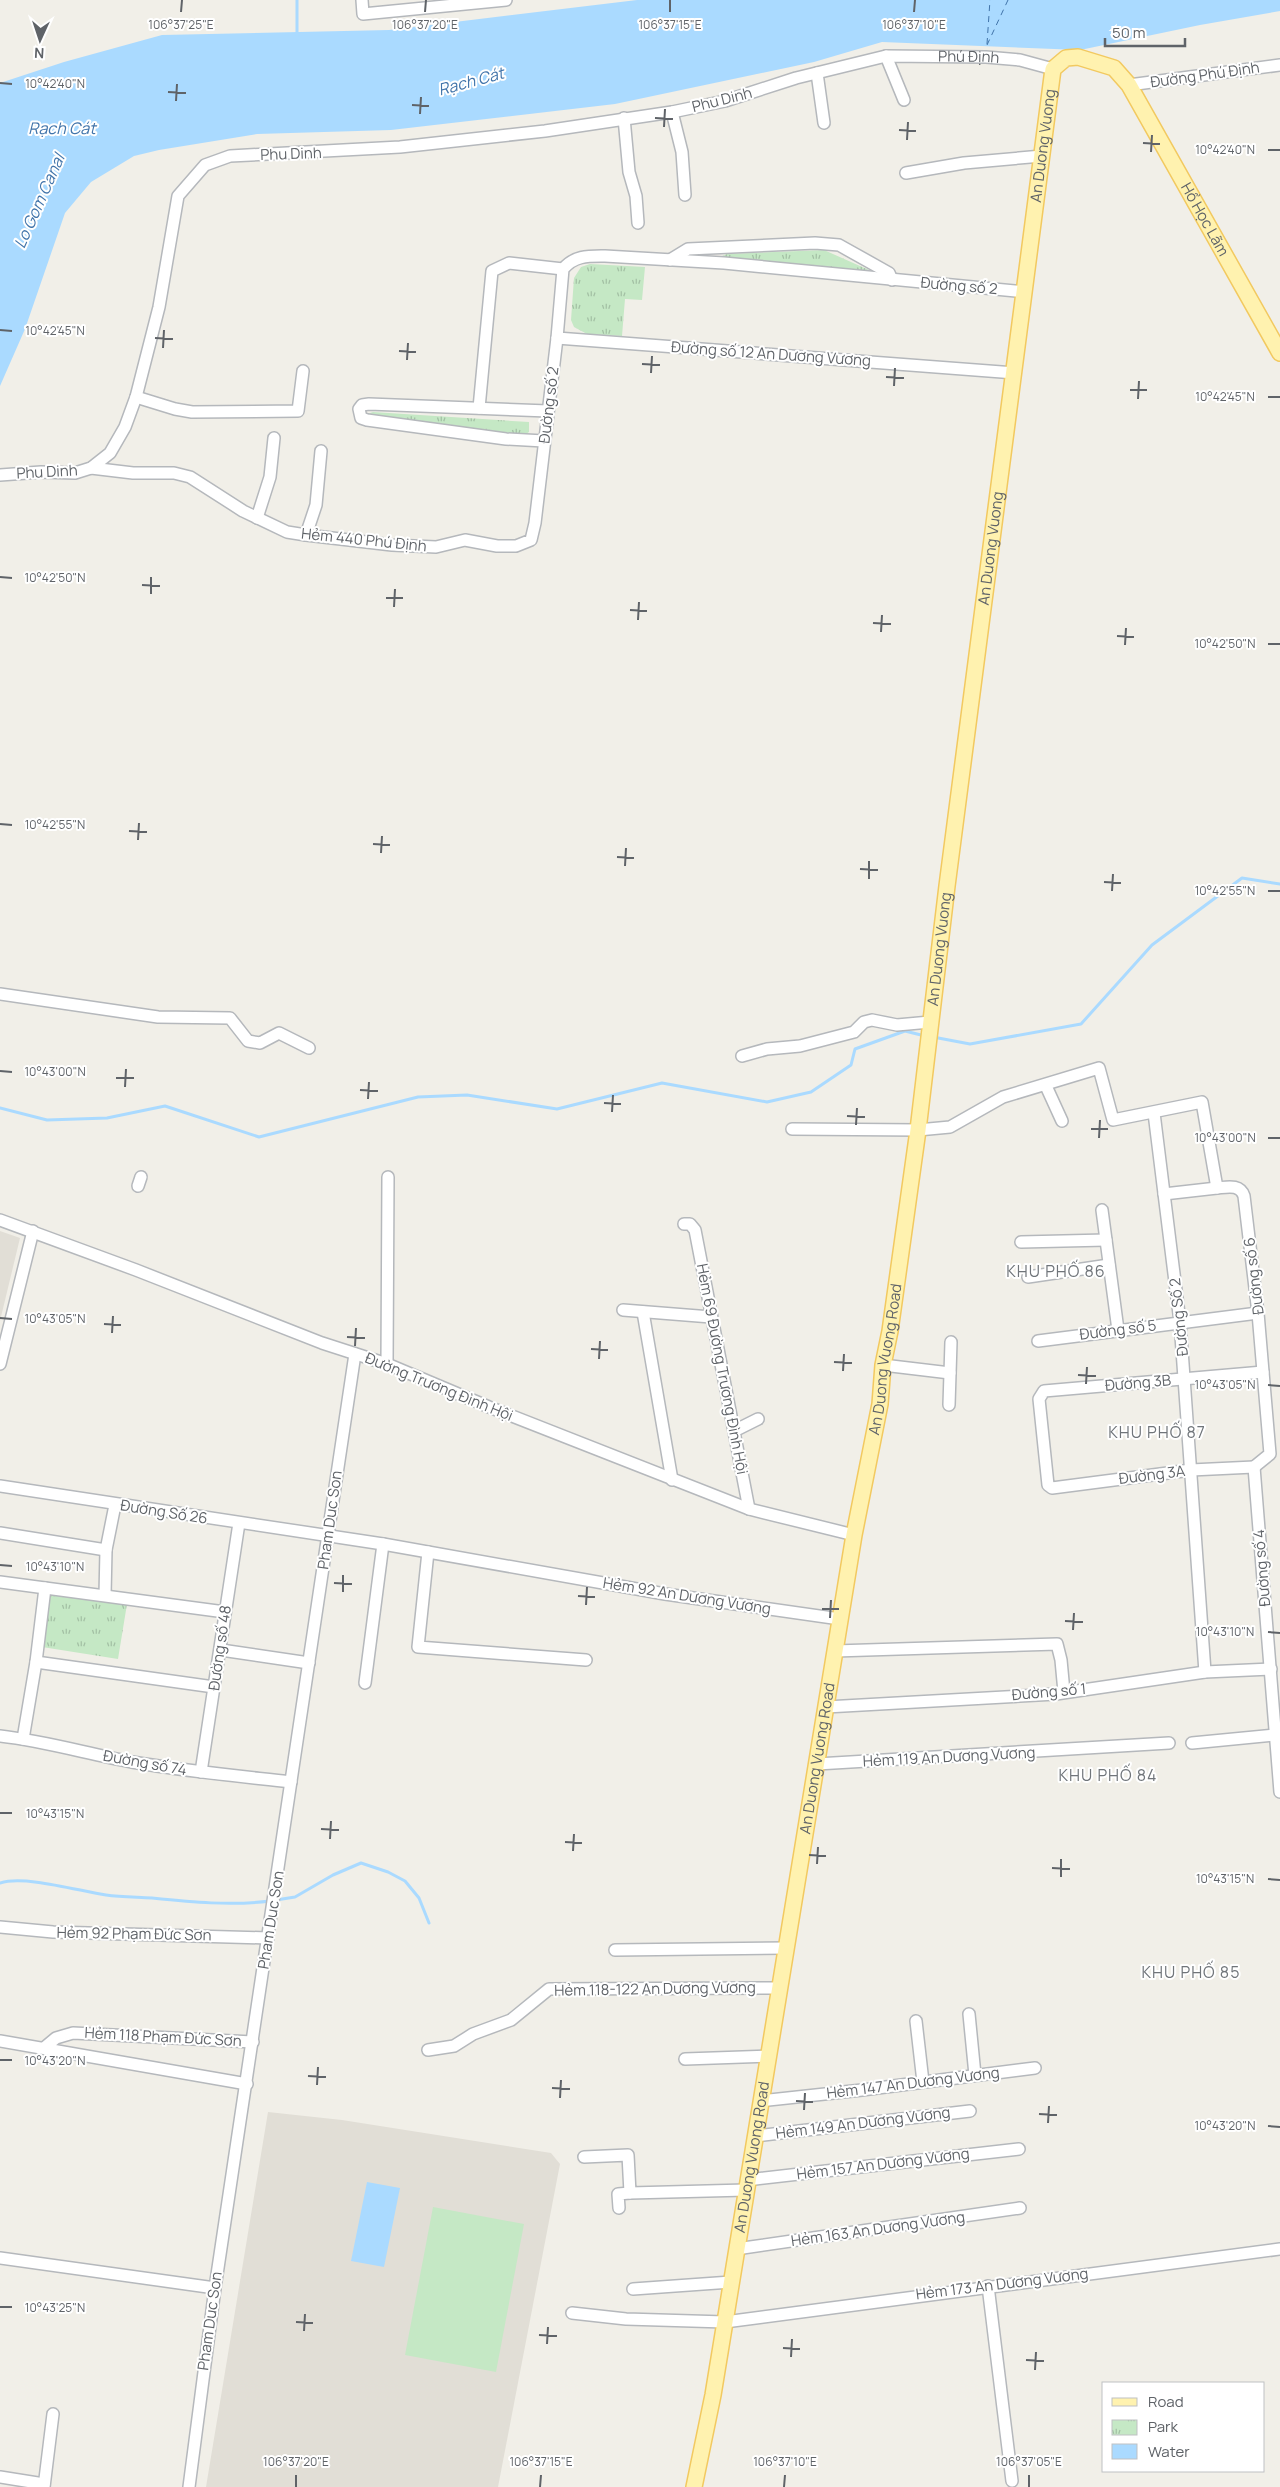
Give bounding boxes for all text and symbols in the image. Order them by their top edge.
north arrow [15,15,65,65]
scale bar [1105,15,1185,47]
text: 106°37'25"E [148,16,214,33]
text: 106°37'20"E [392,16,458,33]
text: 106°37'15"E [638,16,702,33]
text: 106°37'10"E [882,16,946,33]
text: 50 m [1112,22,1146,43]
text: N [34,44,45,63]
street label: Phú Định [938,46,1000,68]
street label: Đường Phú Định [1149,56,1261,93]
water label: Rạch Cát [436,61,508,100]
text: 10°42'40"N [25,75,85,92]
street label: Phu Dinh [690,82,754,117]
street label: An Duong Vuong [1025,88,1060,204]
water label: Rạch Cát [28,117,97,139]
text: 10°42'40"N [1195,141,1255,158]
street label: Phu Dinh [260,142,322,165]
water label: Lo Gom Canal [8,148,70,252]
street label: Hồ Học Lãm [1176,179,1234,260]
street label: Đường số 2 [920,272,998,299]
text: 10°42'45"N [25,322,85,339]
street label: Đường số 12 An Dương Vương [670,336,872,371]
street label: Đường số 2 [533,365,564,444]
text: 10°42'45"N [1195,388,1255,405]
street label: Phu Dinh [16,459,78,484]
street label: An Duong Vuong [973,490,1008,606]
street label: Hẻm 440 Phú Định [300,522,428,557]
text: 10°42'50"N [24,569,86,586]
text: 10°42'50"N [1194,635,1256,652]
text: 10°42'55"N [25,816,85,833]
text: 10°42'55"N [1195,882,1255,899]
street label: An Duong Vuong [922,891,956,1007]
text: 10°43'00"N [24,1063,86,1080]
text: 10°43'00"N [1194,1129,1256,1146]
street label: Đường số 6 [1238,1236,1269,1316]
district label: KHU PHỐ 86 [1006,1259,1106,1282]
street label: Hẻm 69 Đường Trương Đình Hội [692,1262,753,1476]
street label: Đường Số 2 [1164,1277,1193,1357]
street label: An Duong Vuong Road [863,1282,906,1437]
text: 10°43'05"N [25,1310,85,1327]
street label: Đường số 5 [1078,1314,1158,1345]
street label: Đường Trương Đình Hội [362,1347,516,1426]
street label: Đường 3B [1104,1369,1172,1396]
text: 10°43'05"N [1195,1376,1255,1393]
district label: KHU PHỐ 87 [1108,1420,1206,1443]
street label: Đường 3A [1118,1460,1187,1489]
street label: Pham Duc Son [312,1469,347,1571]
street label: Đường Số 26 [119,1494,209,1529]
street label: Đường số 4 [1248,1528,1275,1608]
text: 10°43'10"N [26,1558,84,1575]
street label: Hẻm 92 An Dương Vương [602,1572,773,1619]
street label: Đường số 48 [203,1604,236,1692]
text: 10°43'10"N [1196,1623,1254,1640]
street label: Đường số 1 [1011,1678,1087,1705]
street label: An Duong Vuong Road [794,1681,840,1836]
street label: Hẻm 119 An Dương Vương [862,1741,1036,1772]
street label: Đường số 74 [102,1745,189,1780]
district label: KHU PHỐ 84 [1059,1763,1158,1786]
text: 10°43'15"N [26,1805,84,1822]
street label: Pham Duc Son [252,1869,289,1971]
text: 10°43'15"N [1196,1870,1254,1887]
street label: Hẻm 92 Phạm Đức Sơn [56,1922,212,1945]
district label: KHU PHỐ 85 [1142,1960,1240,1983]
street label: Hẻm 118-122 An Dương Vương [554,1976,756,2001]
street label: Hẻm 118 Phạm Đức Sơn [84,2022,242,2051]
text: 10°43'20"N [25,2052,85,2069]
street label: Hẻm 147 An Dương Vương [825,2061,1001,2104]
street label: An Duong Vuong Road [729,2080,774,2234]
street label: Hẻm 149 An Dương Vương [774,2101,951,2144]
text: 10°43'20"N [1195,2117,1255,2134]
street label: Hẻm 157 An Dương Vương [795,2142,971,2185]
street label: Hẻm 163 An Dương Vương [790,2206,966,2251]
street label: Hẻm 173 An Dương Vương [914,2262,1089,2305]
street label: Pham Duc Son [192,2270,227,2372]
text: 10°43'25"N [25,2299,85,2316]
legend [1102,2382,1265,2472]
text: Road [1148,2391,1184,2412]
text: Park [1148,2416,1178,2437]
text: Water [1148,2441,1190,2462]
text: 106°37'20"E [263,2453,329,2470]
text: 106°37'15"E [509,2453,573,2470]
text: 106°37'10"E [753,2453,817,2470]
text: 106°37'05"E [996,2453,1062,2470]

